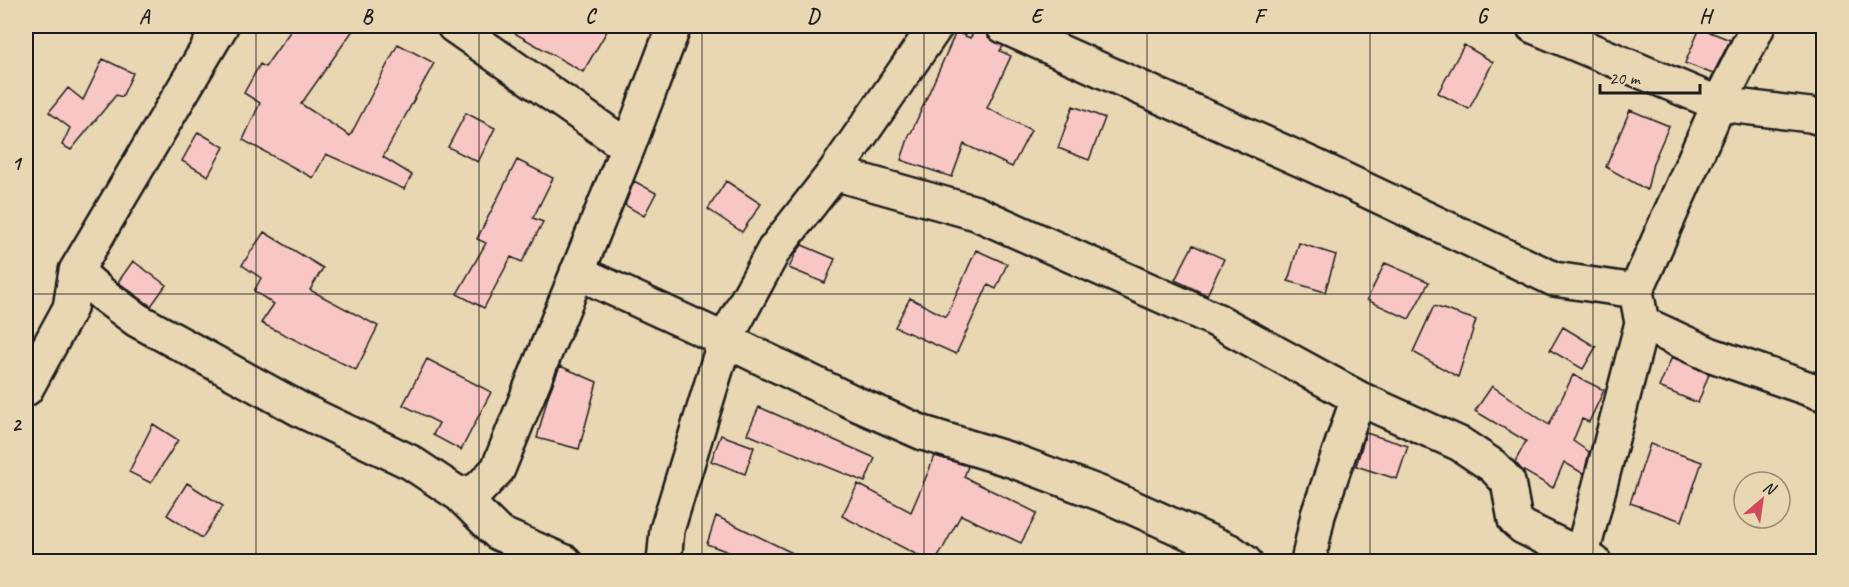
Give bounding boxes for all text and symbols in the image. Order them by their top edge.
text: A [139,4,151,29]
text: B [362,4,374,29]
text: C [585,4,597,29]
text: D [807,4,821,29]
text: E [1031,4,1045,29]
text: F [1254,4,1268,29]
text: G [1477,4,1490,29]
text: H [1699,4,1714,29]
scale bar [1600,57,1700,95]
text: 20 m [1609,67,1642,89]
text: 1 [12,151,23,176]
text: 2 [12,412,23,437]
north arrow [1732,470,1792,530]
text: N [1760,477,1781,500]

